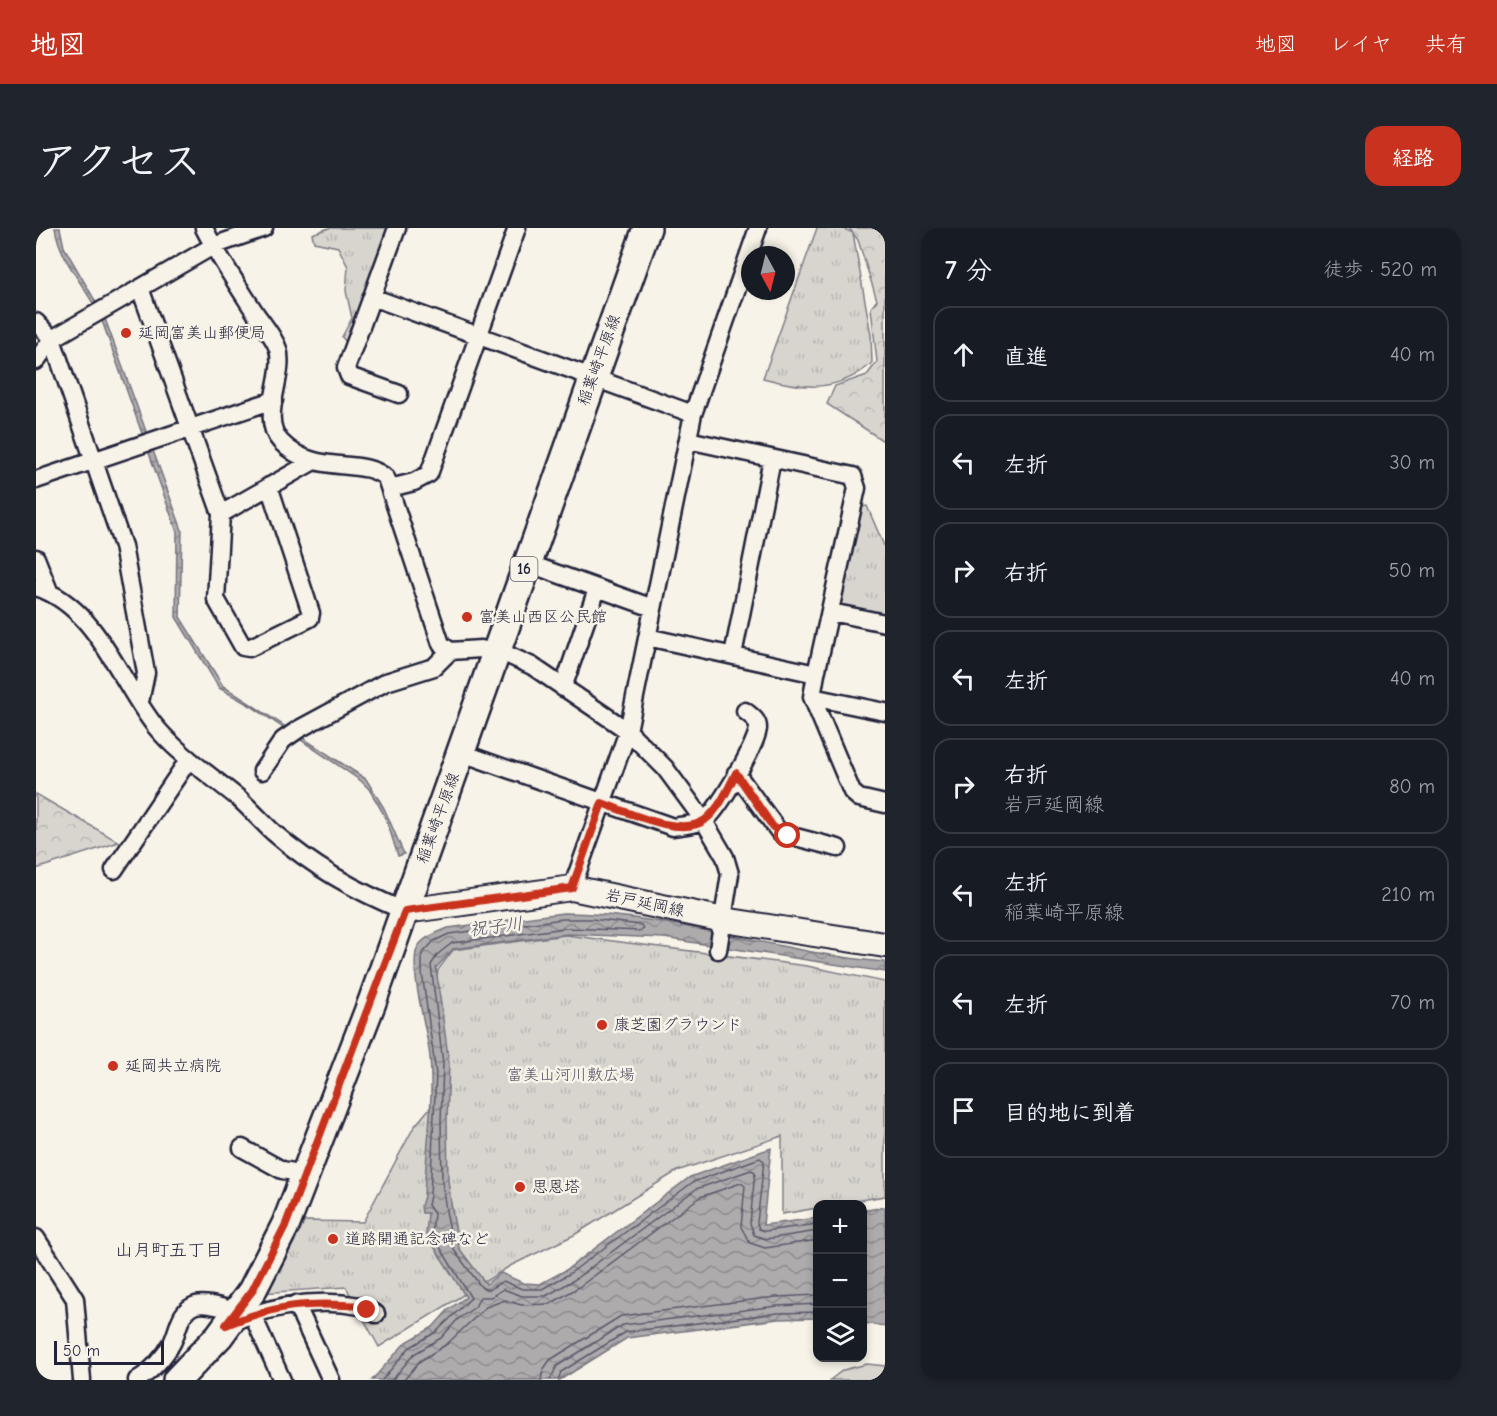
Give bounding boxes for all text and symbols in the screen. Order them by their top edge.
text: 地図 [30,29,86,61]
text: 地図 [1255,32,1297,56]
text: レイヤ [1330,32,1392,56]
text: 共有 [1425,32,1467,56]
button: 経路 [1365,126,1461,186]
text: アクセス [36,137,201,186]
north arrow [741,246,795,300]
text: 7 分 [945,256,992,286]
text: 徒歩 · 520 m [1323,258,1437,281]
street label: 稲葉崎平原線 [574,312,624,408]
place label: 延岡富美山郵便局 [138,324,266,342]
marker: 延岡富美山郵便局 [119,326,133,340]
icon: ahead [947,338,980,371]
text: 40 m [1390,343,1435,366]
text: 直進 [1004,344,1048,370]
icon: left [947,446,980,479]
text: 30 m [1389,451,1435,474]
text: 左折 [1004,452,1048,478]
icon: right [947,554,980,587]
road number: 16 [510,557,538,581]
text: 50 m [1389,559,1435,582]
text: 右折 [1004,560,1048,586]
place label: 富美山西区公民館 [479,608,607,626]
marker: 富美山西区公民館 [460,610,474,624]
icon: left [947,662,980,695]
text: 40 m [1390,667,1435,690]
text: 左折 [1004,668,1048,694]
text: 右折 [1004,762,1048,788]
street label: 稲葉崎平原線 [413,770,463,866]
icon: right [947,770,980,803]
text: 80 m [1389,775,1435,798]
text: 岩戸延岡線 [1004,793,1104,816]
route start [774,822,800,848]
text: 左折 [1004,870,1048,896]
icon: left [947,878,980,911]
text: 210 m [1381,883,1435,906]
street label: 岩戸延岡線 [604,886,686,920]
text: 稲葉崎平原線 [1004,901,1124,924]
water label: 祝子川 [468,913,524,941]
icon: left [947,986,980,1019]
text: 70 m [1390,991,1435,1014]
text: 左折 [1004,992,1048,1018]
place label: 康芝園グラウンド [614,1016,742,1034]
marker: 康芝園グラウンド [595,1018,609,1032]
place label: 延岡共立病院 [125,1057,221,1075]
marker: 延岡共立病院 [106,1059,120,1073]
park label: 富美山河川敷広場 [507,1066,635,1084]
icon: arrive [947,1094,980,1127]
text: 目的地に到着 [1004,1100,1136,1126]
place label: 思恩塔 [532,1178,580,1196]
marker: 思恩塔 [513,1180,527,1194]
map controls [813,1200,867,1362]
button: + [813,1200,867,1254]
place label: 道路開通記念碑など [345,1230,489,1248]
marker: 道路開通記念碑など [326,1232,340,1246]
district label: 山月町五丁目 [115,1240,223,1261]
button: − [813,1254,867,1308]
route end [353,1296,379,1322]
button: layers [813,1308,867,1362]
scale bar [54,1338,164,1366]
text: 50 m [63,1342,100,1360]

